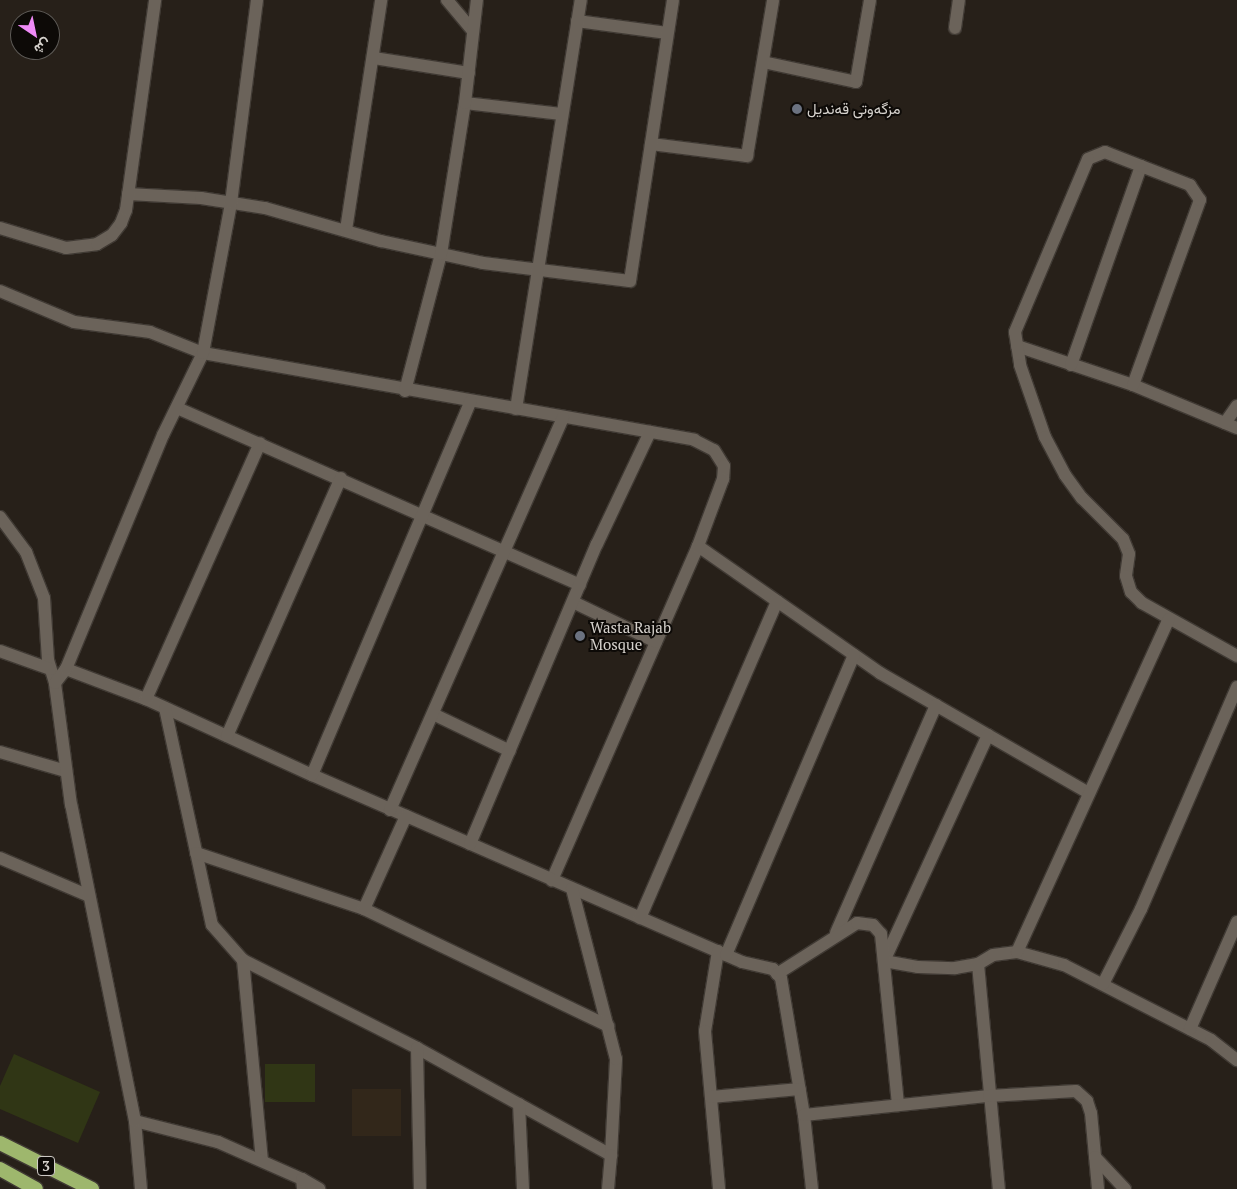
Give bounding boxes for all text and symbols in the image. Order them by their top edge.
north arrow [10,10,60,60]
text: ش [31,34,55,60]
place label: مزگەوتی قەندیل [807,100,901,118]
marker: مزگەوتی قەندیل [791,103,803,115]
place label: Wasta Rajab Mosque [590,618,671,653]
marker: Wasta Rajab Mosque [574,630,586,642]
road number: 3 [36,1154,56,1178]

